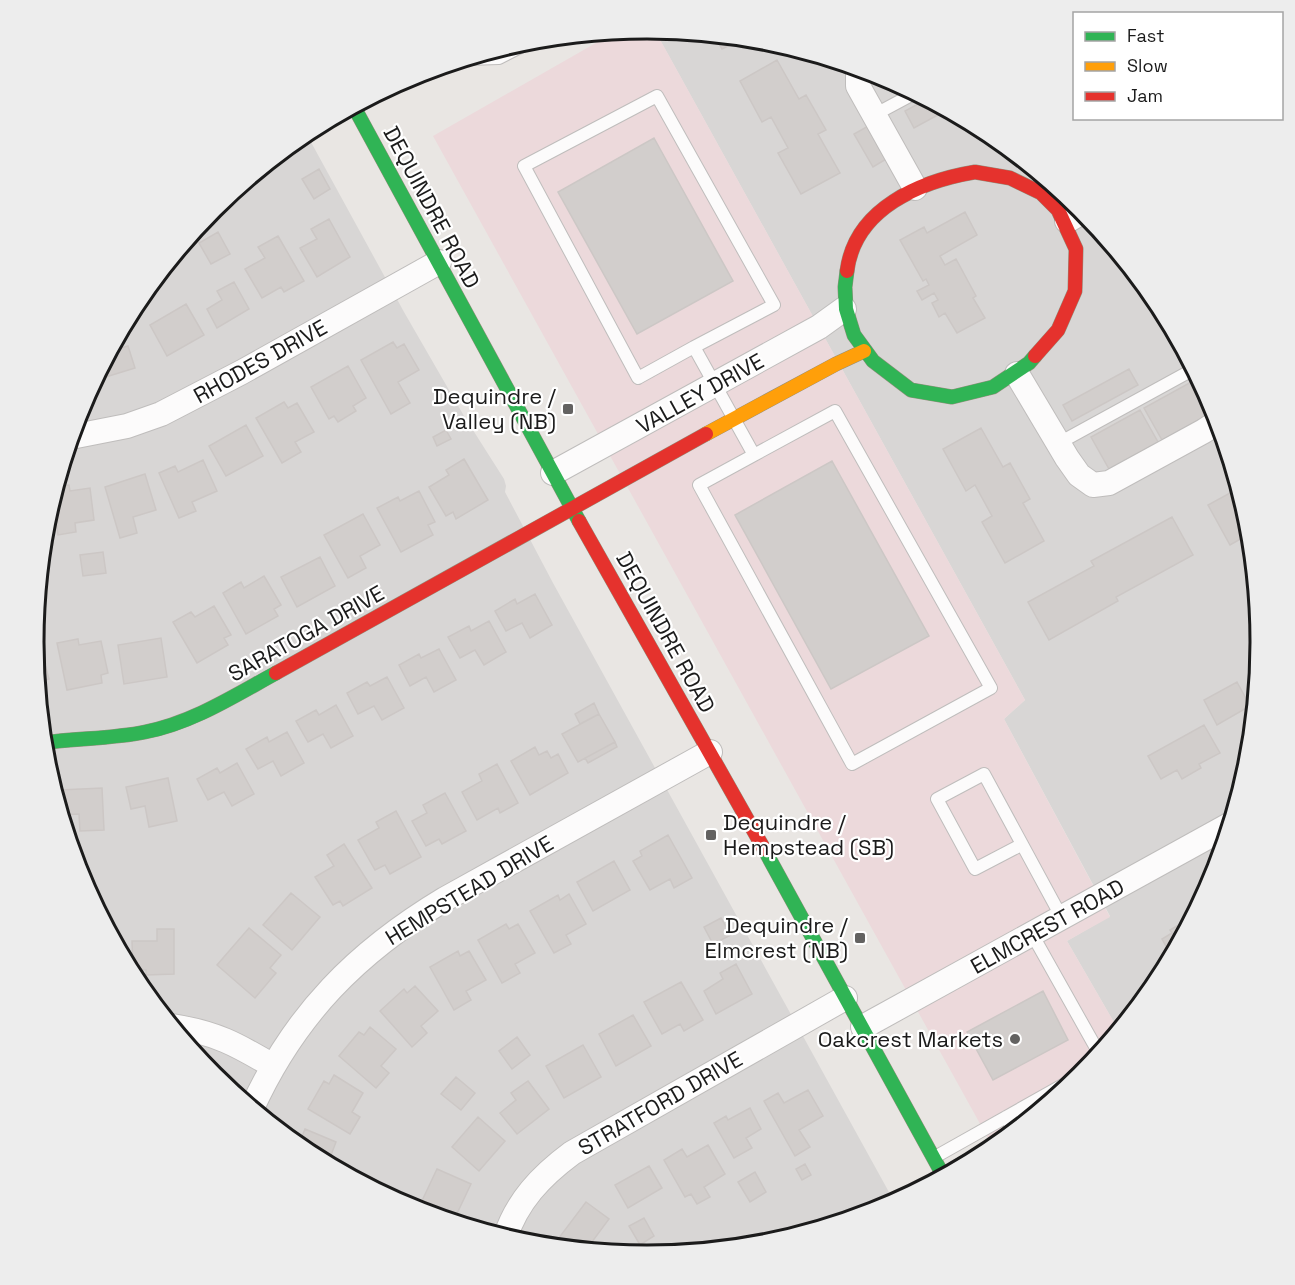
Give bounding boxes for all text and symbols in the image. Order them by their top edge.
legend [1073,12,1283,120]
text: Fast [1127,24,1164,47]
text: Slow [1127,54,1168,77]
text: Jam [1127,84,1163,107]
street label: DEQUINDRE ROAD [377,121,487,293]
street label: RHODES DRIVE [188,313,332,409]
street label: VALLEY DRIVE [631,346,769,440]
place label: Dequindre / Valley (NB) [433,382,557,435]
marker: Dequindre / Valley (NB) [561,402,575,416]
street label: DEQUINDRE ROAD [610,547,722,717]
street label: SARATOGA DRIVE [223,579,389,687]
place label: Dequindre / Hempstead (SB) [723,808,894,861]
marker: Dequindre / Hempstead (SB) [704,828,718,842]
street label: HEMPSTEAD DRIVE [380,829,558,951]
street label: ELMCREST ROAD [965,872,1129,980]
place label: Dequindre / Elmcrest (NB) [704,911,849,964]
marker: Dequindre / Elmcrest (NB) [853,931,867,945]
place label: Oakcrest Markets [818,1025,1003,1053]
marker: Oakcrest Markets [1008,1032,1022,1046]
street label: STRATFORD DRIVE [573,1045,747,1161]

